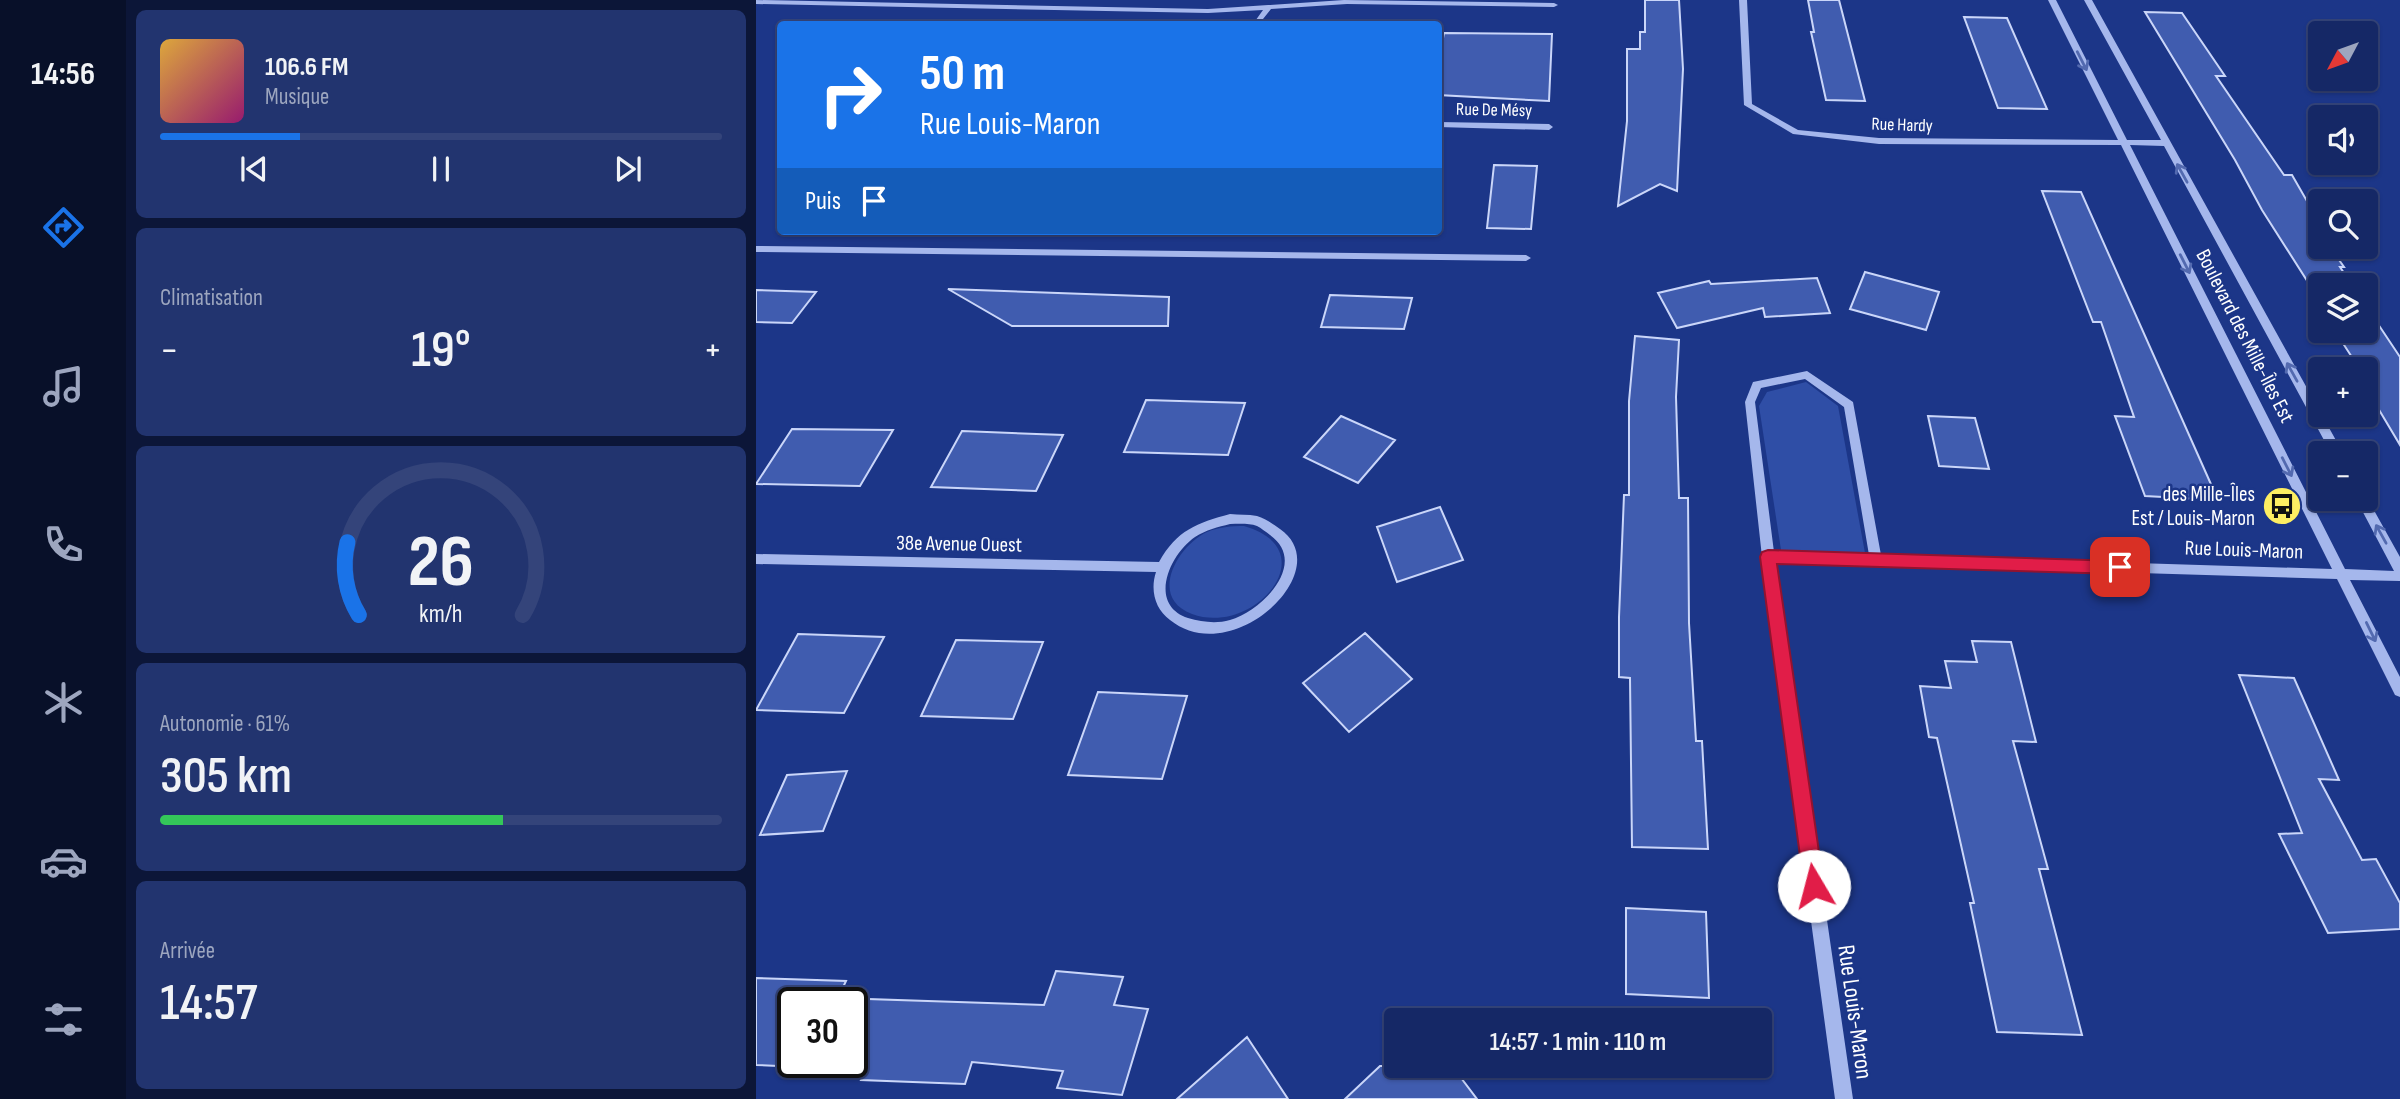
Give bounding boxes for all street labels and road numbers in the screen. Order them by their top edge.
street label: Rue De Mésy [1456,99,1532,121]
street label: Rue Hardy [1871,113,1933,137]
street label: Boulevard des Mille-Îles Est [2190,245,2300,427]
street label: 38e Avenue Ouest [896,530,1022,558]
street label: Rue Louis-Maron [2184,535,2304,565]
street label: Rue Louis-Maron [1831,943,1879,1081]

